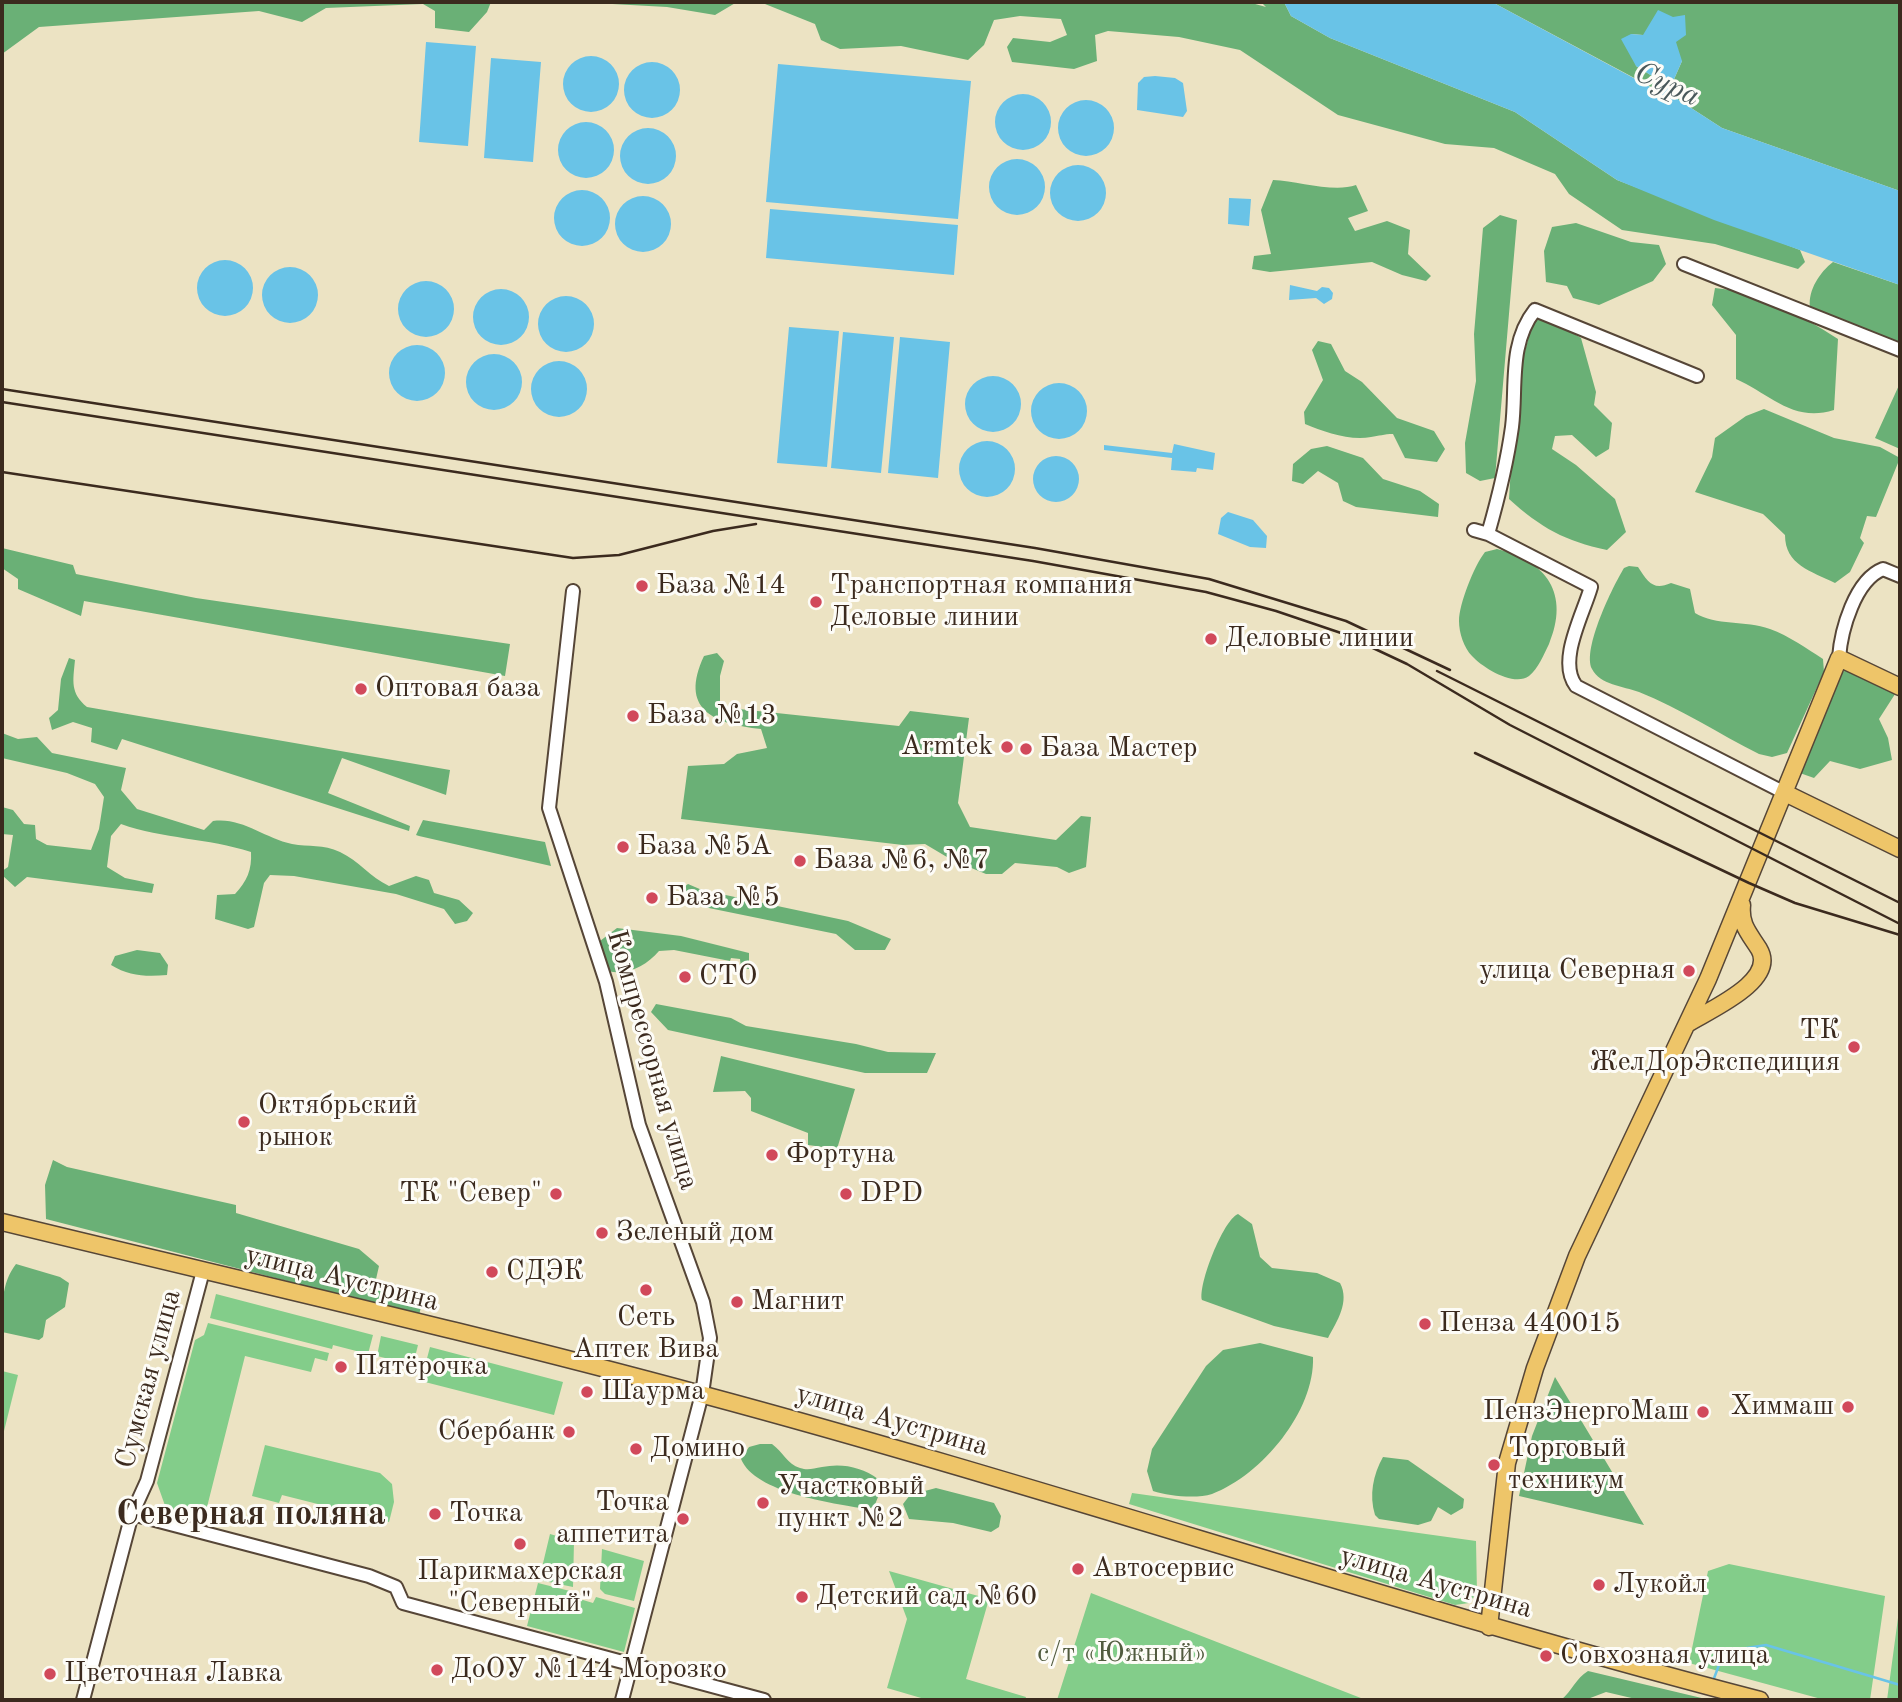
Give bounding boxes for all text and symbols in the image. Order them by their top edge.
water label: Сура [1629,55,1705,115]
place label: База №14 [656,569,786,603]
place label: Транспортная компания Деловые линии [830,569,1133,635]
marker: База №14 [634,578,650,594]
marker: Транспортная компания Деловые линии [808,594,824,610]
place label: Деловые линии [1225,622,1414,656]
marker: Деловые линии [1203,631,1219,647]
place label: Оптовая база [375,672,540,706]
marker: Оптовая база [353,681,369,697]
place label: База №13 [647,699,777,733]
marker: База №13 [625,708,641,724]
place label: Armtek [901,730,993,764]
place label: База Мастер [1040,732,1198,766]
marker: Armtek [999,739,1015,755]
marker: База Мастер [1018,741,1034,757]
place label: База №5А [637,830,772,864]
marker: База №5А [615,839,631,855]
place label: База №6, №7 [814,844,989,878]
marker: База №6, №7 [792,853,808,869]
place label: База №5 [666,881,780,915]
marker: База №5 [644,890,660,906]
street label: Компрессорная улица [599,926,705,1194]
place label: улица Северная [1479,954,1675,988]
place label: СТО [699,960,757,994]
marker: улица Северная [1681,963,1697,979]
marker: СТО [677,969,693,985]
place label: ТК ЖелДорЭкспедиция [1590,1014,1840,1080]
marker: ТК ЖелДорЭкспедиция [1846,1039,1862,1055]
place label: Октябрьский рынок [258,1089,417,1155]
marker: Октябрьский рынок [236,1114,252,1130]
place label: Фортуна [786,1138,895,1172]
marker: Фортуна [764,1147,780,1163]
place label: ТК "Север" [399,1177,542,1211]
place label: DPD [860,1177,923,1211]
marker: ТК "Север" [548,1186,564,1202]
marker: DPD [838,1186,854,1202]
place label: Зеленый дом [616,1216,774,1250]
marker: Зеленый дом [594,1225,610,1241]
street label: улица Аустрина [242,1239,442,1319]
place label: СДЭК [506,1255,584,1289]
marker: СДЭК [484,1264,500,1280]
marker: Сеть Аптек Вива [638,1282,654,1298]
place label: Магнит [751,1285,844,1319]
street label: Сумская улица [109,1286,189,1472]
marker: Магнит [729,1294,745,1310]
place label: Сеть Аптек Вива [573,1301,719,1367]
place label: Пенза 440015 [1439,1307,1621,1341]
marker: Пенза 440015 [1417,1316,1433,1332]
place label: Пятёрочка [355,1350,488,1384]
marker: Пятёрочка [333,1359,349,1375]
place label: Шаурма [601,1375,705,1409]
street label: улица Аустрина [792,1377,992,1465]
marker: Шаурма [579,1384,595,1400]
place label: Химмаш [1731,1390,1834,1424]
place label: ПензЭнергоМаш [1483,1395,1689,1429]
marker: Химмаш [1840,1399,1856,1415]
marker: ПензЭнергоМаш [1695,1404,1711,1420]
place label: Сбербанк [438,1415,555,1449]
marker: Сбербанк [561,1424,577,1440]
place label: Домино [650,1432,745,1466]
place label: Торговый техникум [1508,1432,1626,1498]
marker: Домино [628,1441,644,1457]
marker: Торговый техникум [1486,1457,1502,1473]
place label: Участковый пункт №2 [777,1470,924,1536]
place label: Точка аппетита [556,1486,669,1552]
district label: Северная поляна [116,1494,386,1536]
marker: Участковый пункт №2 [755,1495,771,1511]
place label: Точка [449,1497,523,1531]
marker: Точка [427,1506,443,1522]
marker: Точка аппетита [675,1511,691,1527]
marker: Парикмахерская "Северный" [512,1536,528,1552]
street label: улица Аустрина [1336,1539,1536,1627]
place label: Автосервис [1092,1552,1234,1586]
place label: Парикмахерская "Северный" [417,1555,623,1621]
marker: Автосервис [1070,1561,1086,1577]
place label: Лукойл [1613,1568,1707,1602]
marker: Лукойл [1591,1577,1607,1593]
place label: Детский сад №60 [816,1580,1037,1614]
marker: Детский сад №60 [794,1589,810,1605]
park label: с/т «Южный» [1037,1637,1207,1671]
place label: Совхозная улица [1560,1639,1769,1673]
marker: Совхозная улица [1538,1648,1554,1664]
place label: ДоОУ №144 Морозко [451,1653,727,1687]
place label: Цветочная Лавка [64,1657,282,1691]
marker: ДоОУ №144 Морозко [429,1662,445,1678]
marker: Цветочная Лавка [42,1666,58,1682]

